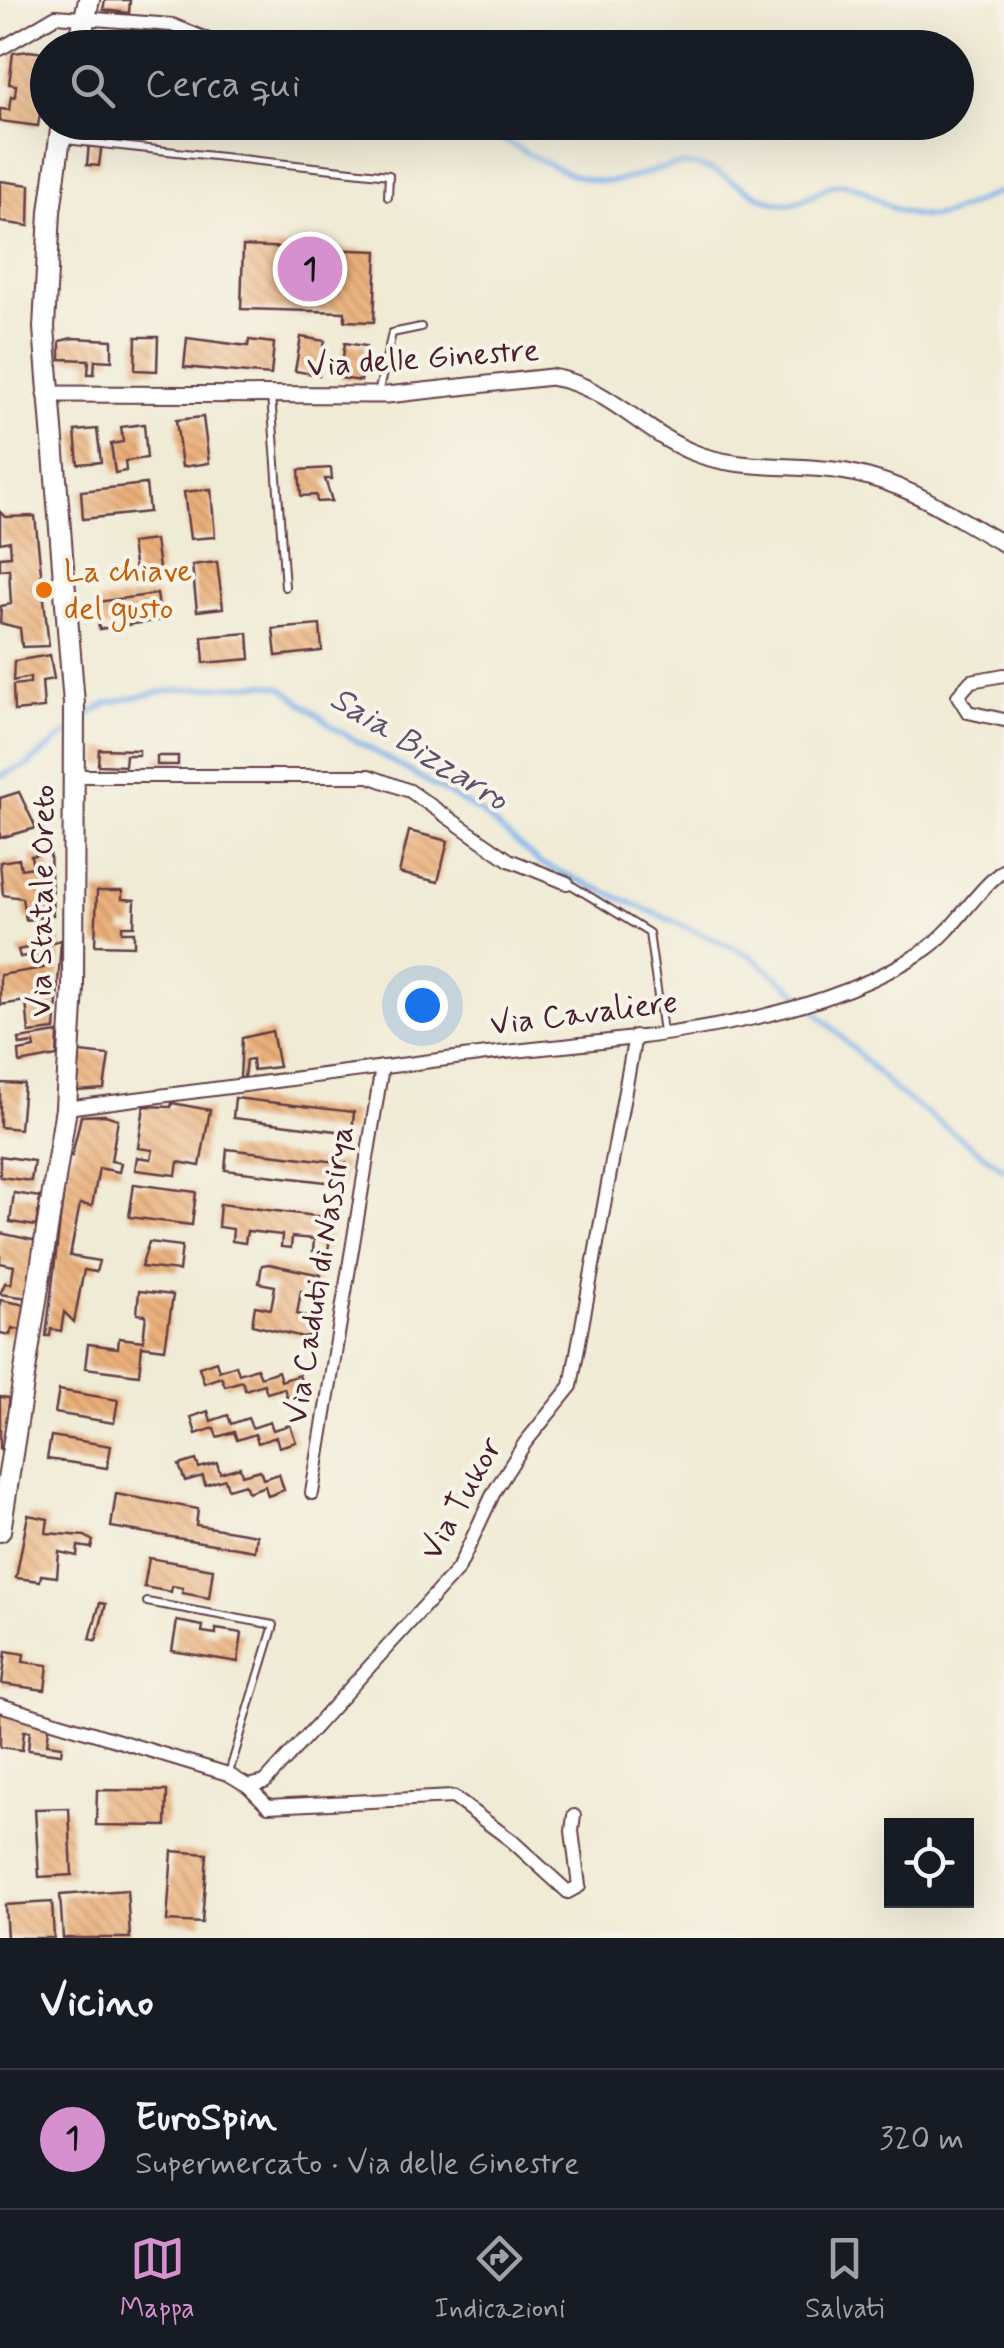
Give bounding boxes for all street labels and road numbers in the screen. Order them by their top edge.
street label: Via delle Ginestre [305,330,541,388]
street label: Via Statale Oreto [20,784,66,1018]
street label: Via Cavaliere [488,982,680,1046]
street label: Via Caduti di Nassirya [276,1123,364,1427]
street label: Via Tukor [411,1430,513,1568]

